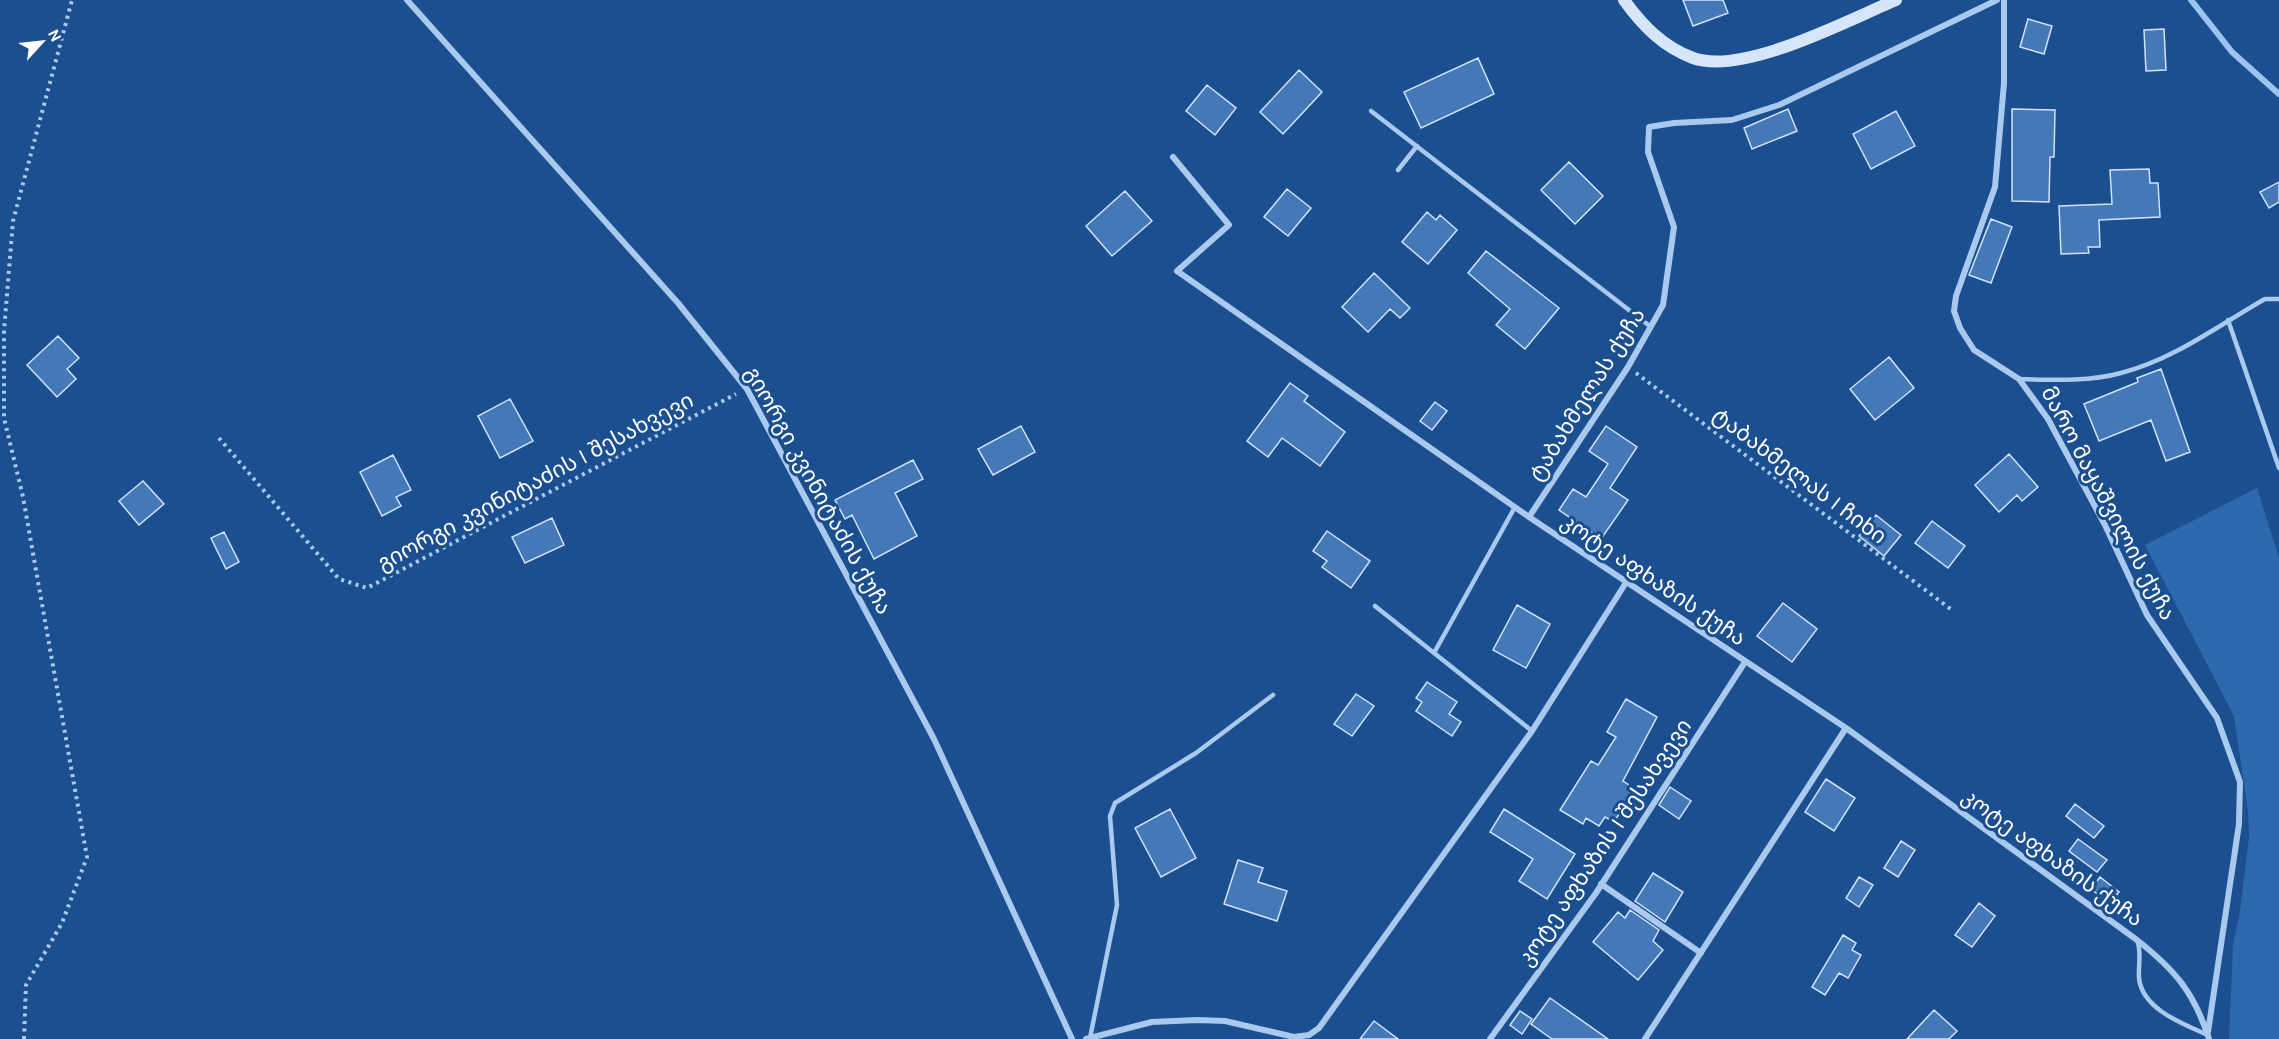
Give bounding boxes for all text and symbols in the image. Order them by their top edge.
north arrow [12,12,72,72]
text: N [44,26,66,45]
street label: ტაბახმელას ქუჩა [1523,303,1651,486]
street label: გიორგი კვინიტაძის ქუჩა [739,362,897,619]
street label: მარო მაყაშვილის ქუჩა [2035,382,2181,625]
street label: გიორგი კვინიტაძის I შესახვევი [373,387,698,577]
street label: ტაბახმელას I ჩიხი [1707,402,1892,550]
street label: კოტე აფხაზის ქუჩა [1556,508,1751,651]
street label: კოტე აფხაზის I შესახვევი [1512,714,1697,971]
street label: კოტე აფხაზის ქუჩა [1957,783,2148,932]

